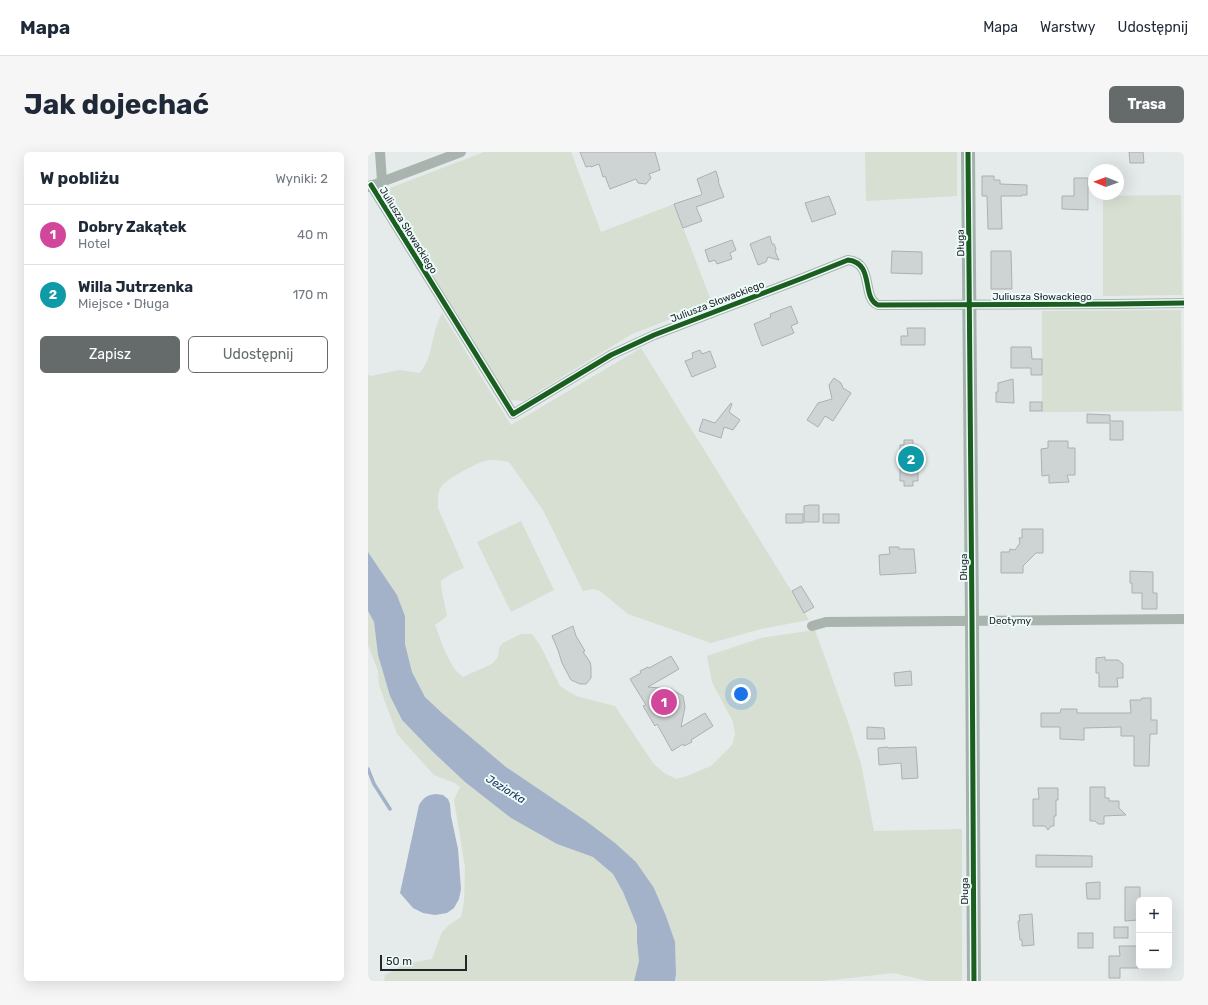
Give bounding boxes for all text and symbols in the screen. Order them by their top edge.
text: Mapa [20,16,70,39]
text: Mapa [983,19,1018,36]
text: Warstwy [1040,19,1096,36]
text: Udostępnij [1118,19,1188,36]
button: Trasa [1109,86,1184,123]
text: Jak dojechać [24,88,209,121]
north arrow [1088,164,1124,200]
text: W pobliżu [40,168,119,188]
text: Wyniki: 2 [275,171,328,186]
street label: Juliusza Słowackiego [377,185,440,276]
text: Dobry Zakątek [78,218,187,236]
text: 1 [50,227,56,242]
text: 40 m [297,227,328,242]
street label: Długa [955,229,967,257]
text: Hotel [78,236,110,251]
text: Willa Jutrzenka [78,278,193,296]
street label: Juliusza Słowackiego [669,278,766,325]
text: 2 [49,287,57,302]
text: 170 m [293,287,328,302]
street label: Juliusza Słowackiego [992,291,1092,303]
text: Miejsce · Długa [78,296,169,311]
button: Zapisz [40,336,180,373]
button: Udostępnij [188,336,328,373]
pin: 2 [898,444,924,474]
street label: Długa [958,553,970,581]
street label: Deotymy [989,615,1031,627]
your location [731,684,751,704]
pin: 1 [651,687,677,717]
water label: Jeziorka [484,772,528,807]
street label: Długa [959,877,971,905]
map controls [1136,897,1172,969]
button: + [1136,897,1172,933]
button: − [1136,933,1172,969]
scale bar [380,953,467,972]
text: 50 m [386,955,412,968]

